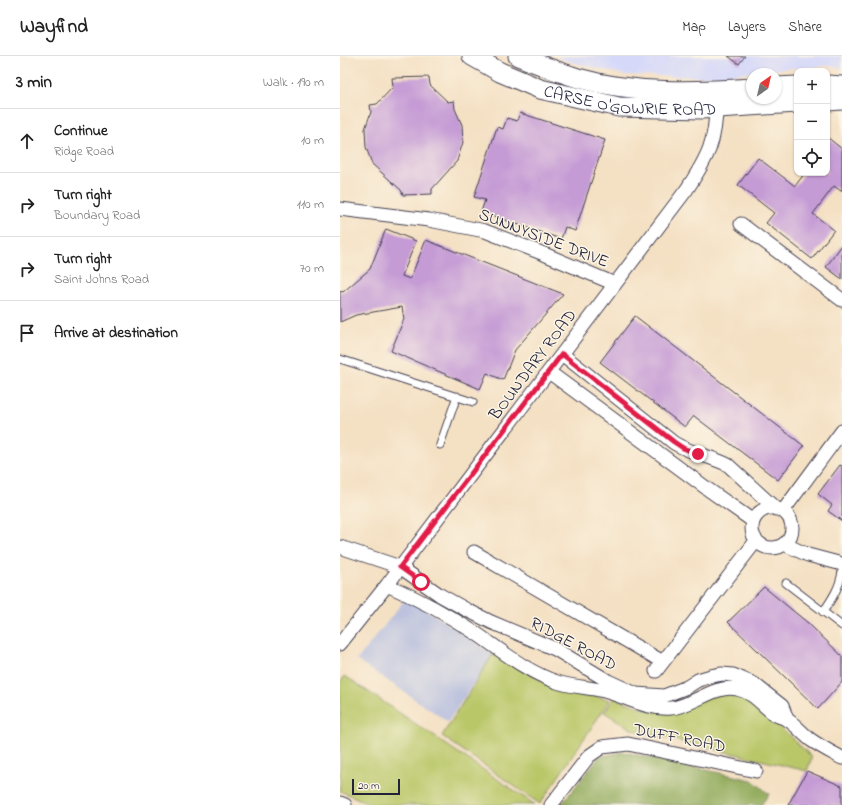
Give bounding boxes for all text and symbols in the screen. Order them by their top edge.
text: Wayfind [20,14,88,41]
text: Map [682,17,706,38]
text: Layers [728,17,766,38]
text: Share [788,17,822,38]
north arrow [746,68,782,104]
map controls [794,68,830,176]
button: + [794,68,830,104]
text: 3 min [16,70,52,95]
text: Walk · 190 m [263,73,324,92]
street label: CARSE O'GOWRIE ROAD [541,79,717,123]
button: − [794,104,830,140]
text: Continue [54,120,108,142]
icon: ahead [16,130,38,152]
text: 10 m [301,131,324,150]
button: locate [794,140,830,176]
text: Ridge Road [54,142,114,161]
text: Turn right [54,184,112,206]
icon: right [16,194,38,216]
text: 110 m [297,195,324,214]
street label: SUNNYSIDE DRIVE [475,202,612,275]
text: Boundary Road [54,206,140,225]
text: Turn right [54,248,112,270]
icon: right [16,258,38,280]
text: 70 m [300,259,324,278]
text: Saint Johns Road [54,270,149,289]
street label: BOUNDARY ROAD [483,304,583,426]
icon: arrive [16,322,38,344]
text: Arrive at destination [54,322,178,344]
route end [689,445,707,463]
route start [412,573,430,591]
street label: RIDGE ROAD [526,611,621,678]
street label: DUFF ROAD [631,717,728,760]
scale bar [352,777,400,796]
text: 20 m [358,778,380,794]

